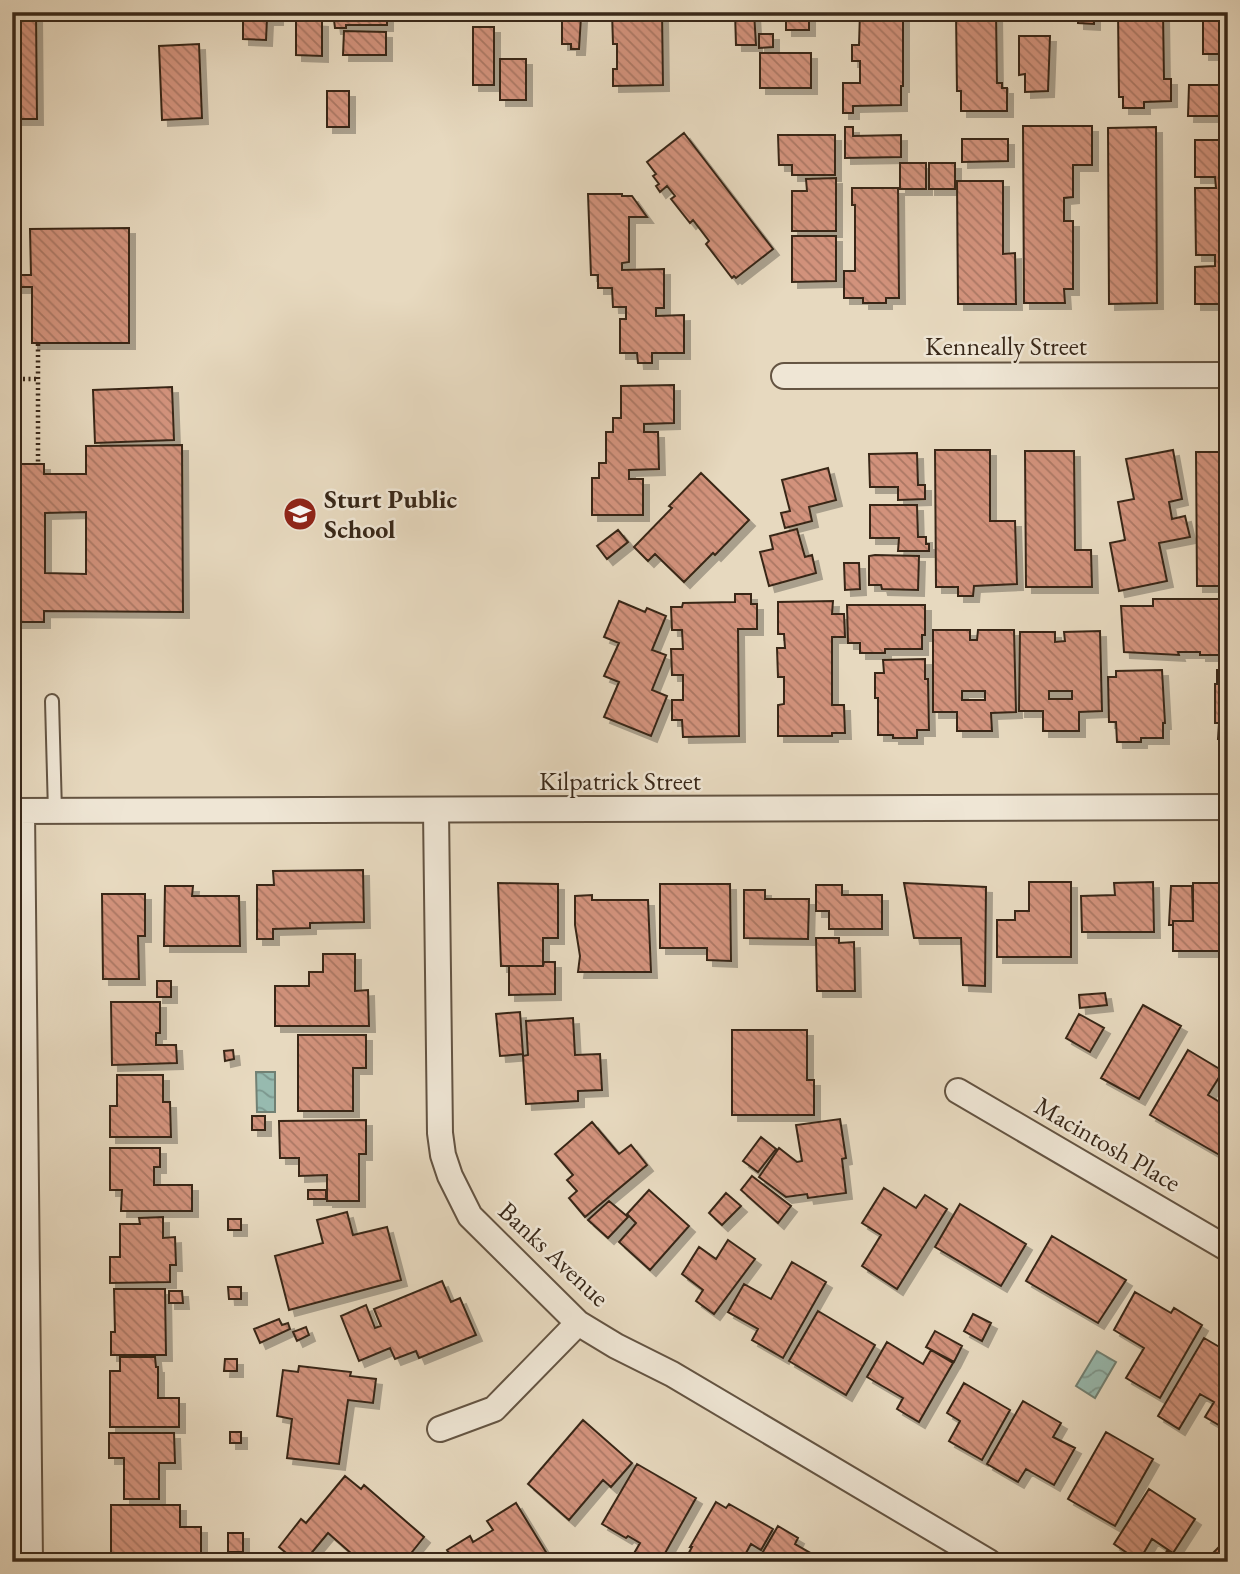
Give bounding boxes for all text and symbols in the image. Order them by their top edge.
street label: Kenneally Street [925,329,1087,363]
place label: Sturt Public School [324,482,457,546]
school or university icon: Sturt Public School [281,495,319,533]
street label: Kilpatrick Street [539,764,701,798]
street label: Macintosh Place [1029,1088,1187,1200]
street label: Banks Avenue [491,1194,617,1314]

